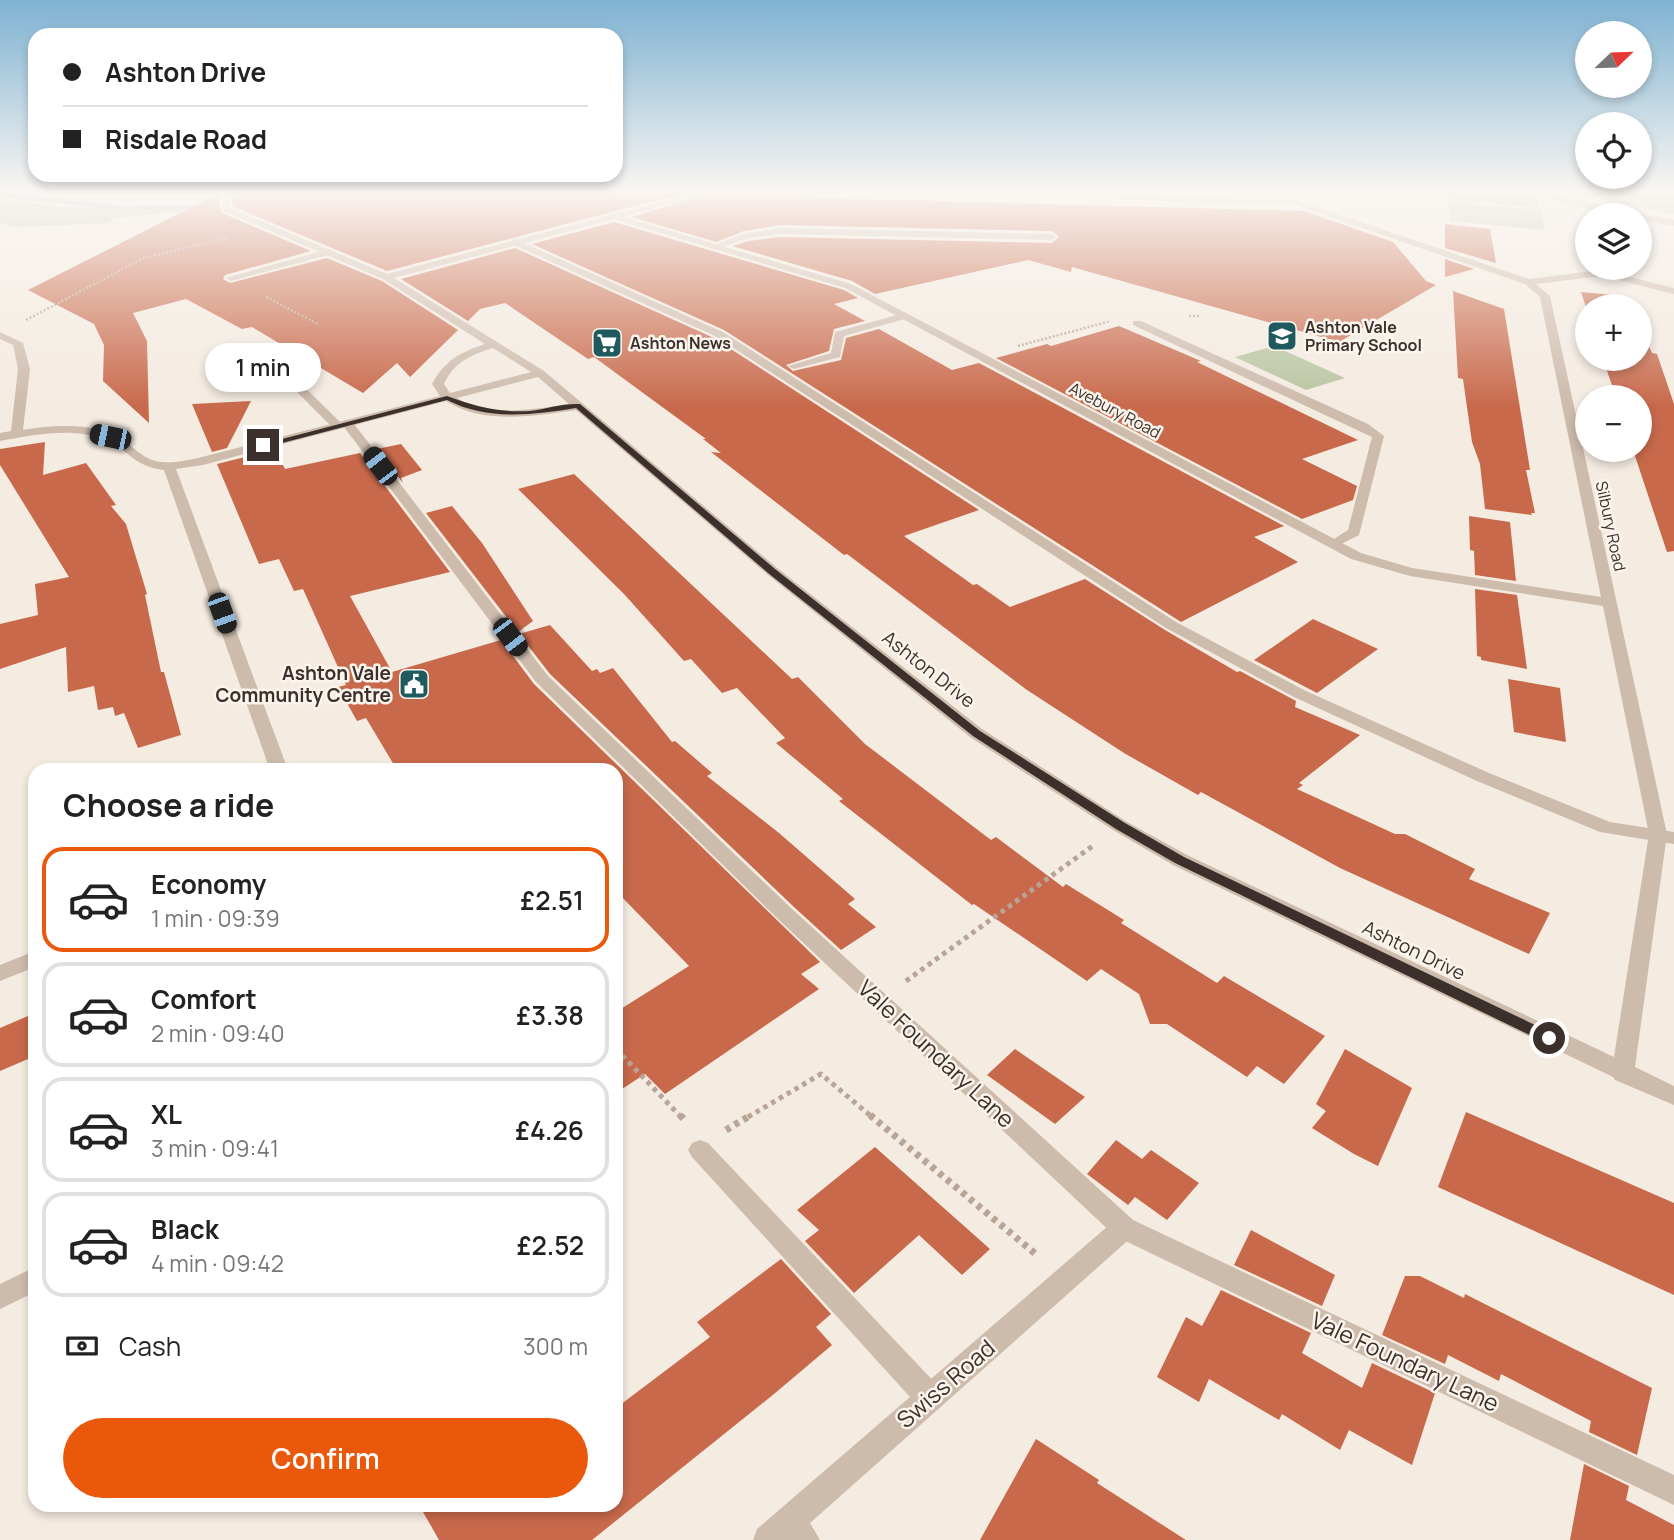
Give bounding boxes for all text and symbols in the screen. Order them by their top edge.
north arrow [1575,21,1652,98]
map controls [1575,21,1652,462]
text: Ashton Drive [105,54,266,90]
button: locate [1575,112,1652,189]
text: Risdale Road [105,121,267,157]
button: layers [1575,203,1652,280]
button: + [1575,294,1652,371]
place label: Ashton Vale Primary School [1305,316,1422,356]
school or university icon: Ashton Vale Primary School [1265,319,1299,353]
supermarket icon: Ashton News [590,326,624,360]
place label: Ashton News [630,332,731,354]
callout: 1 min [205,344,321,392]
text: 1 min [236,351,290,383]
street label: Avebury Road [1065,377,1165,443]
button: − [1575,385,1652,462]
car [88,422,133,452]
route end [247,429,279,461]
car [359,443,402,489]
street label: Silbury Road [1591,479,1631,573]
car [205,590,240,636]
car [489,614,532,660]
street label: Ashton Drive [877,625,981,713]
place label: Ashton Vale Community Centre [215,660,391,708]
public building icon: Ashton Vale Community Centre [397,667,431,701]
text: Choose a ride [63,783,274,827]
text: Economy [151,866,266,902]
icon: car [67,868,130,931]
text: £2.51 [520,882,584,918]
text: 1 min · 09:39 [151,902,280,934]
street label: Ashton Drive [1358,914,1470,986]
street label: Vale Foundary Lane [851,972,1022,1135]
text: Comfort [151,981,257,1017]
icon: car [67,983,130,1046]
text: £3.38 [516,997,584,1033]
text: 2 min · 09:40 [151,1017,284,1049]
route start [1533,1022,1565,1054]
text: XL [151,1096,182,1132]
icon: car [67,1098,130,1161]
text: £4.26 [515,1112,584,1148]
text: 3 min · 09:41 [151,1132,279,1164]
text: Black [151,1211,219,1247]
icon: car [67,1213,130,1276]
text: £2.52 [517,1227,584,1263]
text: 4 min · 09:42 [151,1247,284,1279]
street label: Vale Foundary Lane [1306,1303,1505,1419]
icon: cash [63,1327,101,1365]
text: Cash [119,1328,181,1364]
text: 300 m [523,1330,588,1362]
street label: Swiss Road [889,1332,1001,1435]
button: Confirm [63,1418,588,1498]

